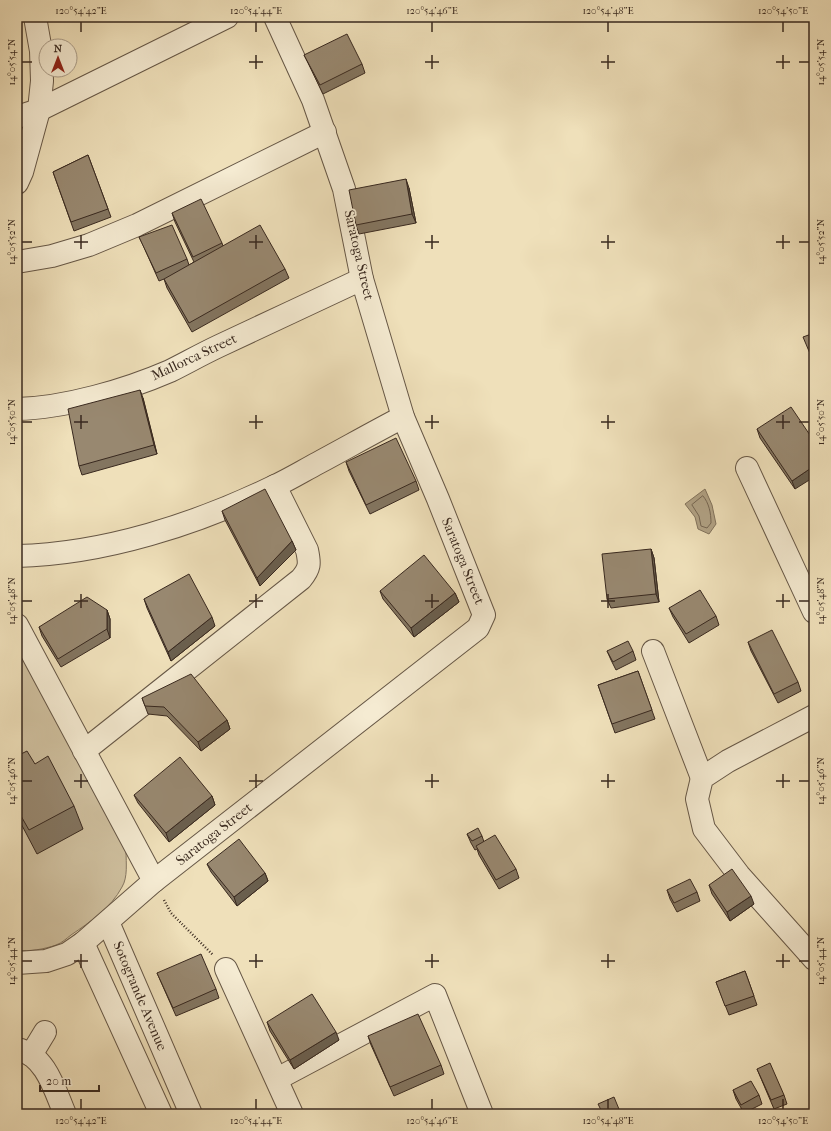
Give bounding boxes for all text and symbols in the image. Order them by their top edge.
text: 120°54'42"E [55,5,107,17]
text: 120°54'44"E [230,5,282,17]
text: 120°54'46"E [406,5,458,17]
text: 120°54'48"E [582,5,634,17]
text: 120°54'50"E [758,5,808,17]
text: 14°05'54"N [6,38,18,85]
north arrow [38,38,78,78]
text: 14°05'54"N [815,38,827,85]
text: N [54,42,63,55]
street label: Saratoga Street [340,208,378,302]
text: 14°05'52"N [6,219,18,265]
text: 14°05'52"N [815,219,827,265]
street label: Mallorca Street [149,330,239,384]
text: 14°05'50"N [6,398,18,445]
text: 14°05'50"N [815,398,827,445]
street label: Saratoga Street [438,515,488,607]
text: 14°05'48"N [6,577,18,625]
text: 14°05'48"N [815,577,827,625]
text: 14°05'46"N [6,757,18,805]
text: 14°05'46"N [815,757,827,805]
street label: Saratoga Street [172,799,256,869]
text: 14°05'44"N [6,936,18,985]
text: 14°05'44"N [815,936,827,985]
street label: Sotogrande Avenue [109,939,171,1053]
scale bar [40,1067,99,1093]
text: 20 m [46,1074,71,1088]
text: 120°54'42"E [55,1115,107,1127]
text: 120°54'44"E [230,1115,282,1127]
text: 120°54'46"E [406,1115,458,1127]
text: 120°54'48"E [582,1115,634,1127]
text: 120°54'50"E [758,1115,808,1127]

